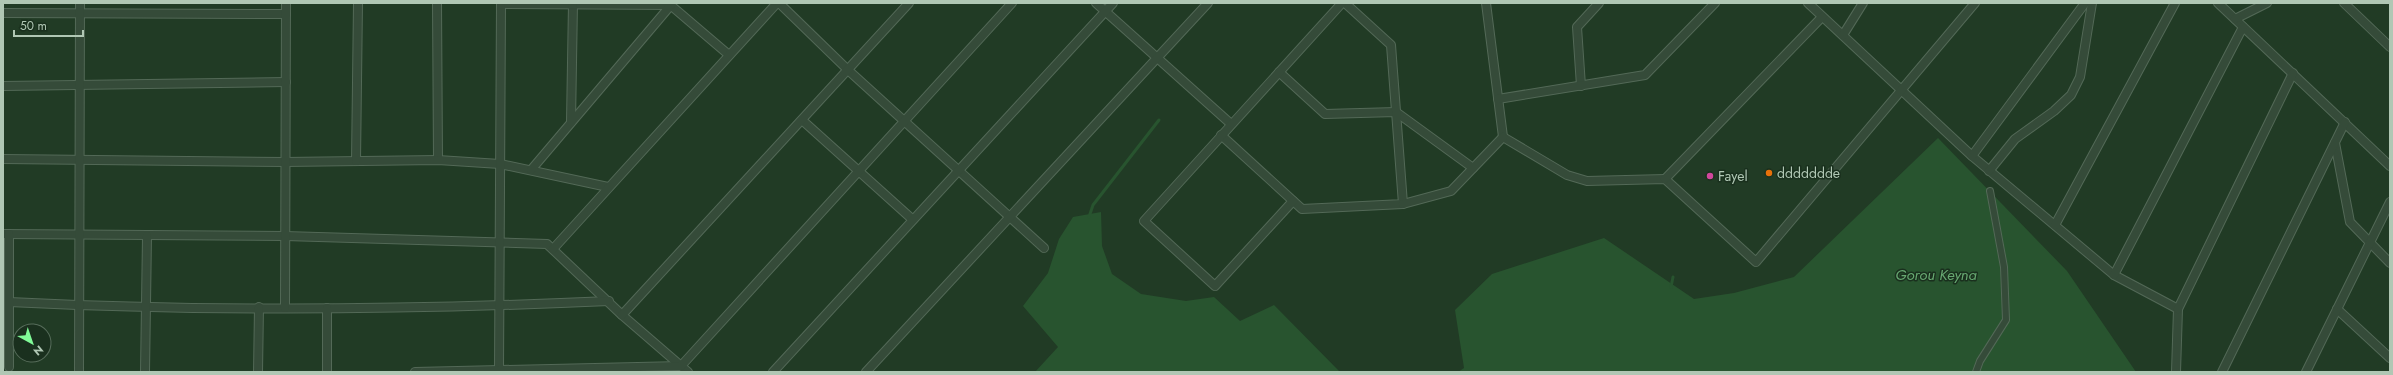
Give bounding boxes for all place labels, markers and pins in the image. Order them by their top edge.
place label: ddddddde [1777,163,1840,183]
place label: Fayel [1718,166,1748,186]
marker: ddddddde [1764,168,1774,178]
marker: Fayel [1705,171,1715,181]

